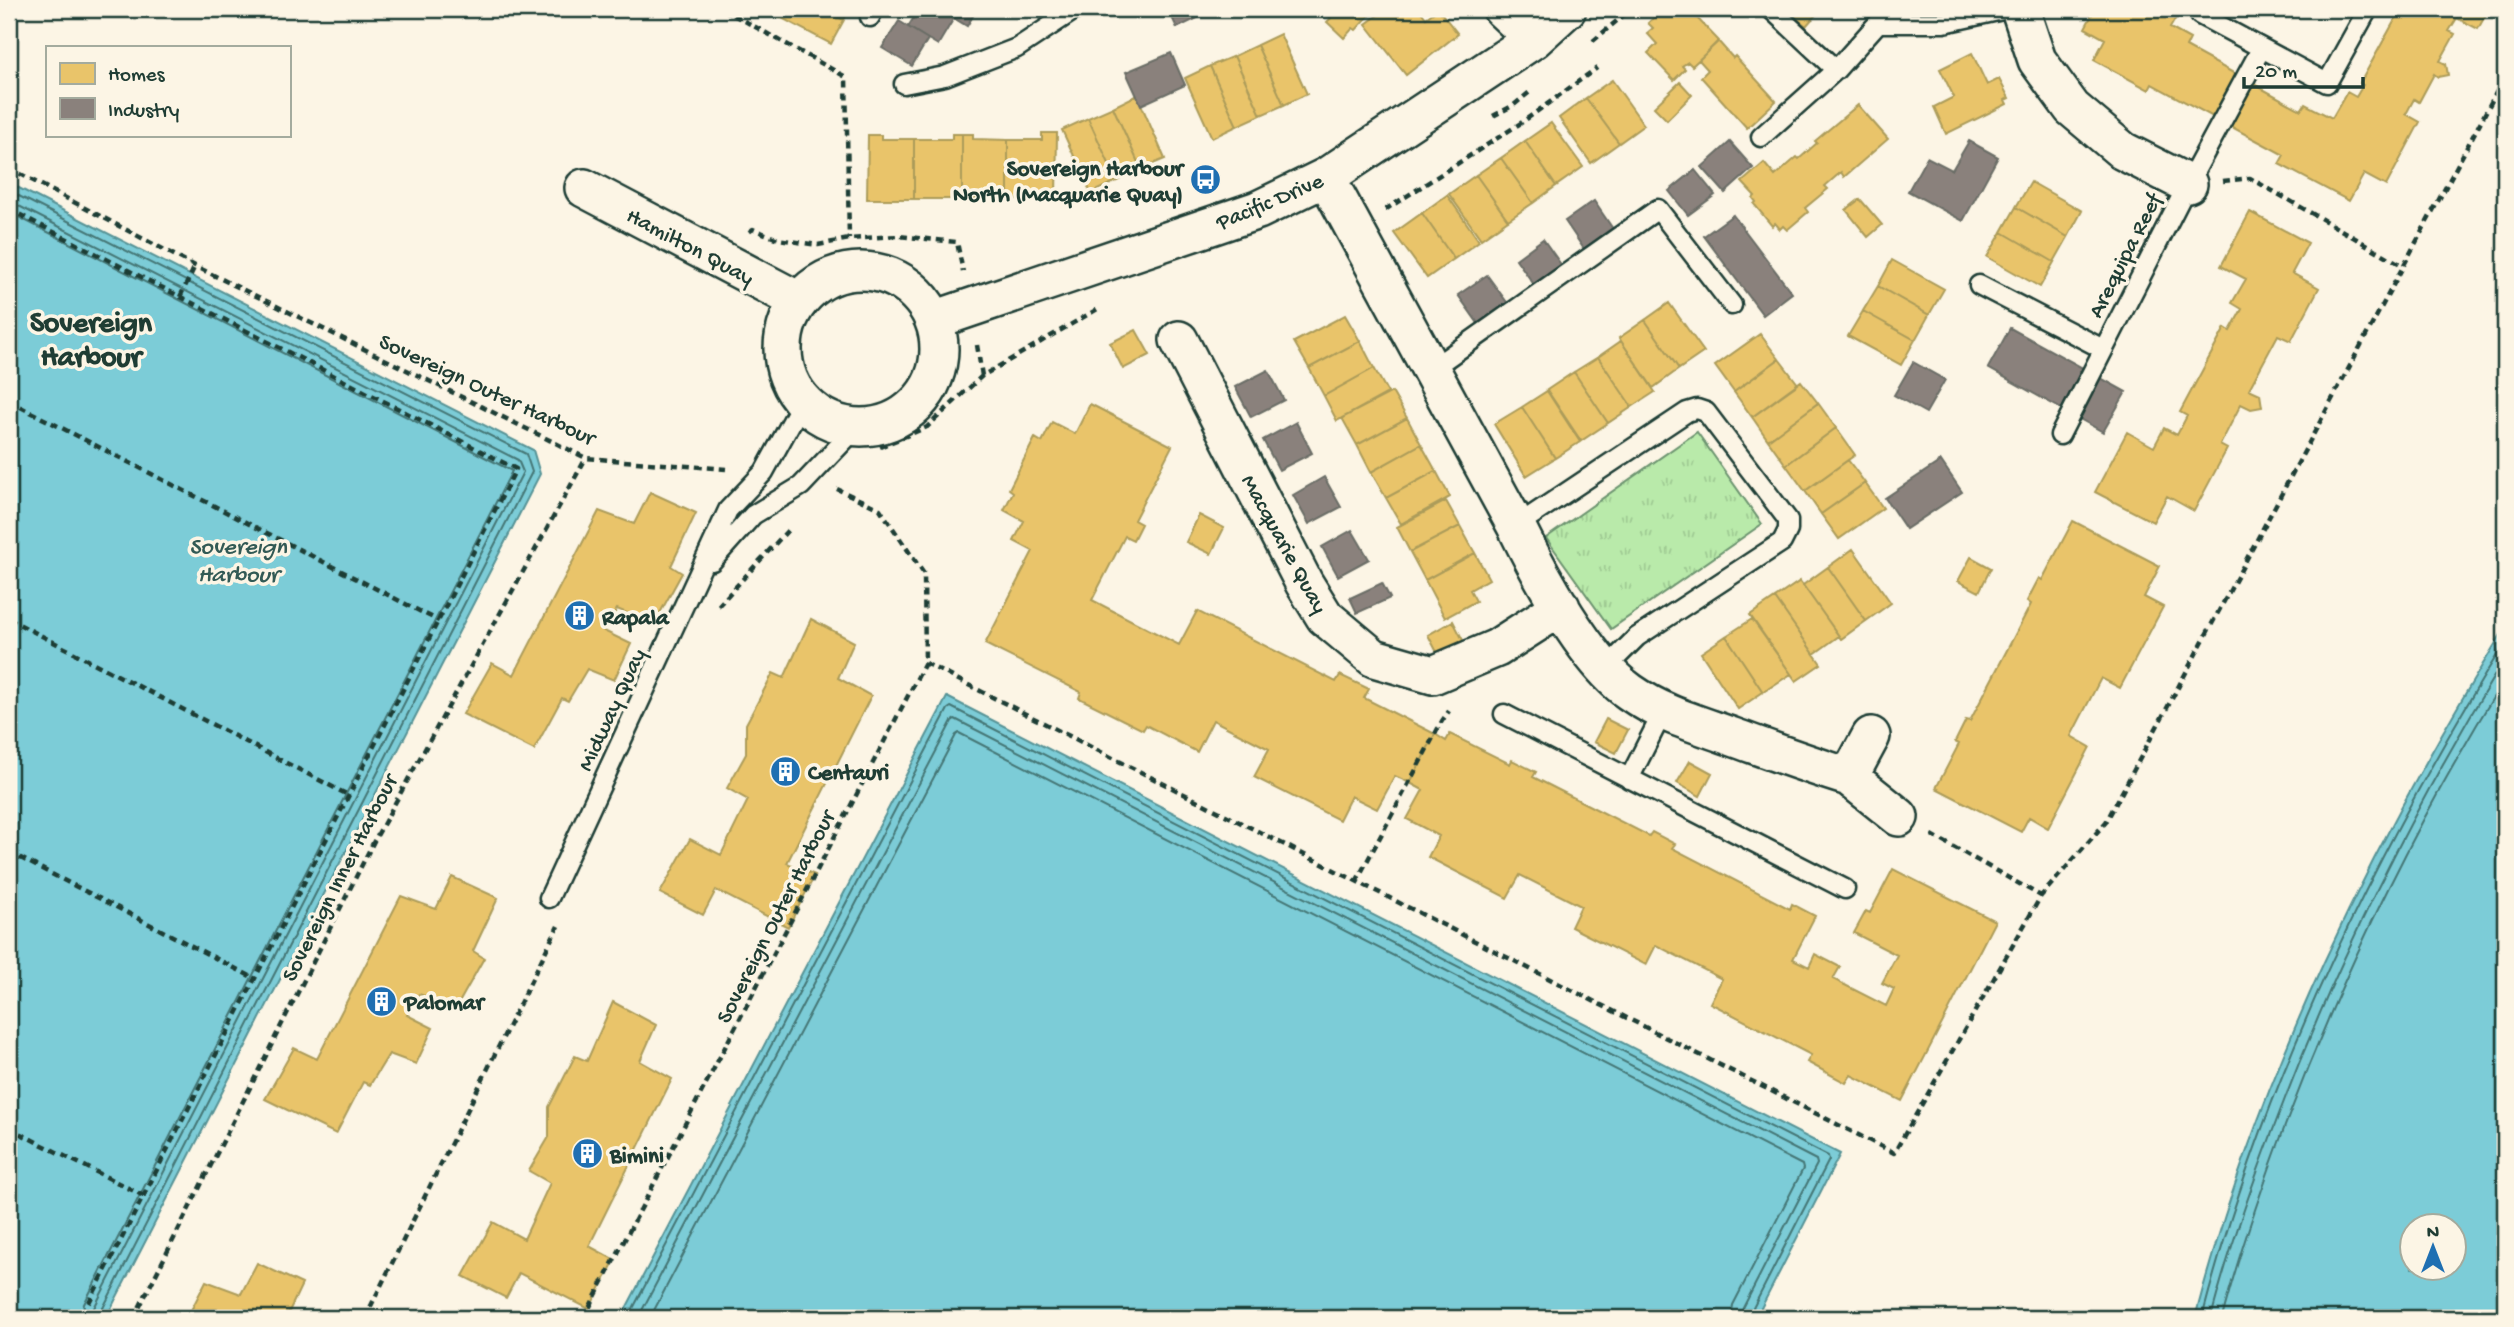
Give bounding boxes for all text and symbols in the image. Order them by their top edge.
legend [46,46,290,136]
scale bar [2244,46,2364,90]
text: 20 m [2255,61,2297,86]
text: Homes [108,64,166,89]
text: Industry [108,100,179,125]
place label: Sovereign Harbour North (Macquarie Quay) [953,157,1186,210]
bus stop icon: Sovereign Harbour North (Macquarie Quay) [1189,163,1223,197]
street label: Pacific Drive [1212,168,1329,238]
street label: Arequipa Reef [2083,188,2170,323]
street label: Hamilton Quay [621,203,758,293]
district label: Sovereign Harbour [30,308,153,377]
street label: Sovereign Outer Harbour [374,329,601,454]
street label: Macquarie Quay [1234,471,1332,619]
water label: Sovereign Harbour [189,534,287,591]
building icon: Rapala [562,599,596,633]
place label: Rapala [601,606,670,633]
street label: Midway Quay [573,645,653,776]
building icon: Centauri [768,754,802,788]
place label: Centauri [808,761,889,788]
street label: Sovereign Inner Harbour [277,769,406,987]
street label: Sovereign Outer Harbour [712,805,843,1029]
building icon: Palomar [364,984,398,1018]
place label: Palomar [402,991,487,1018]
building icon: Bimini [570,1137,604,1171]
place label: Bimini [609,1144,664,1171]
north arrow [2398,1212,2468,1282]
text: N [2427,1222,2439,1245]

